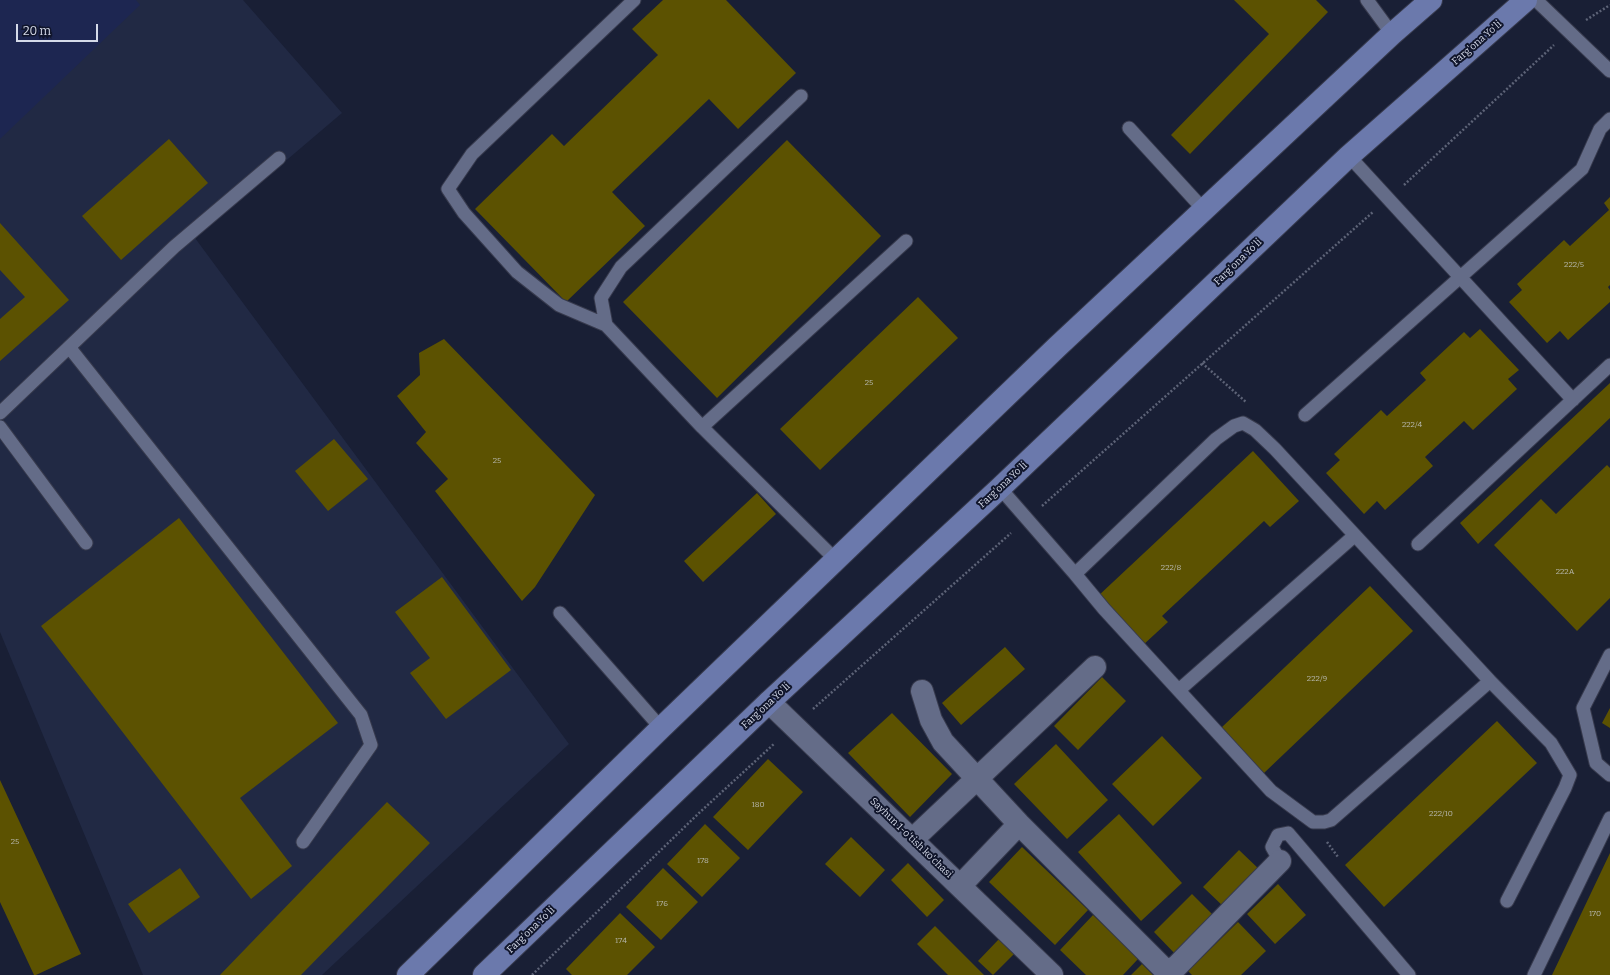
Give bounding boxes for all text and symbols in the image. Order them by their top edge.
scale bar [18,16,100,42]
street label: Farg'ona Yo'li [1450,18,1504,68]
text: 20 m [23,24,51,38]
street label: Farg'ona Yo'li [1212,236,1264,288]
house number: 222/5 [1564,260,1584,270]
house number: 25 [865,378,873,388]
house number: 222/4 [1402,420,1422,430]
house number: 25 [493,456,501,466]
street label: Farg'ona Yo'li [976,460,1030,510]
house number: 222/8 [1161,563,1181,573]
house number: 222A [1556,567,1574,577]
house number: 222/9 [1307,674,1327,684]
street label: Farg'ona Yo'li [739,681,793,731]
street label: Sayhun 1-o'tish ko'chasi [867,796,955,880]
house number: 180 [751,800,765,810]
house number: 222/10 [1429,809,1453,819]
house number: 25 [11,837,19,847]
house number: 178 [697,856,709,866]
house number: 176 [656,899,668,909]
street label: Farg'ona Yo'li [505,904,557,956]
house number: 170 [1589,909,1601,919]
house number: 174 [615,936,627,946]

